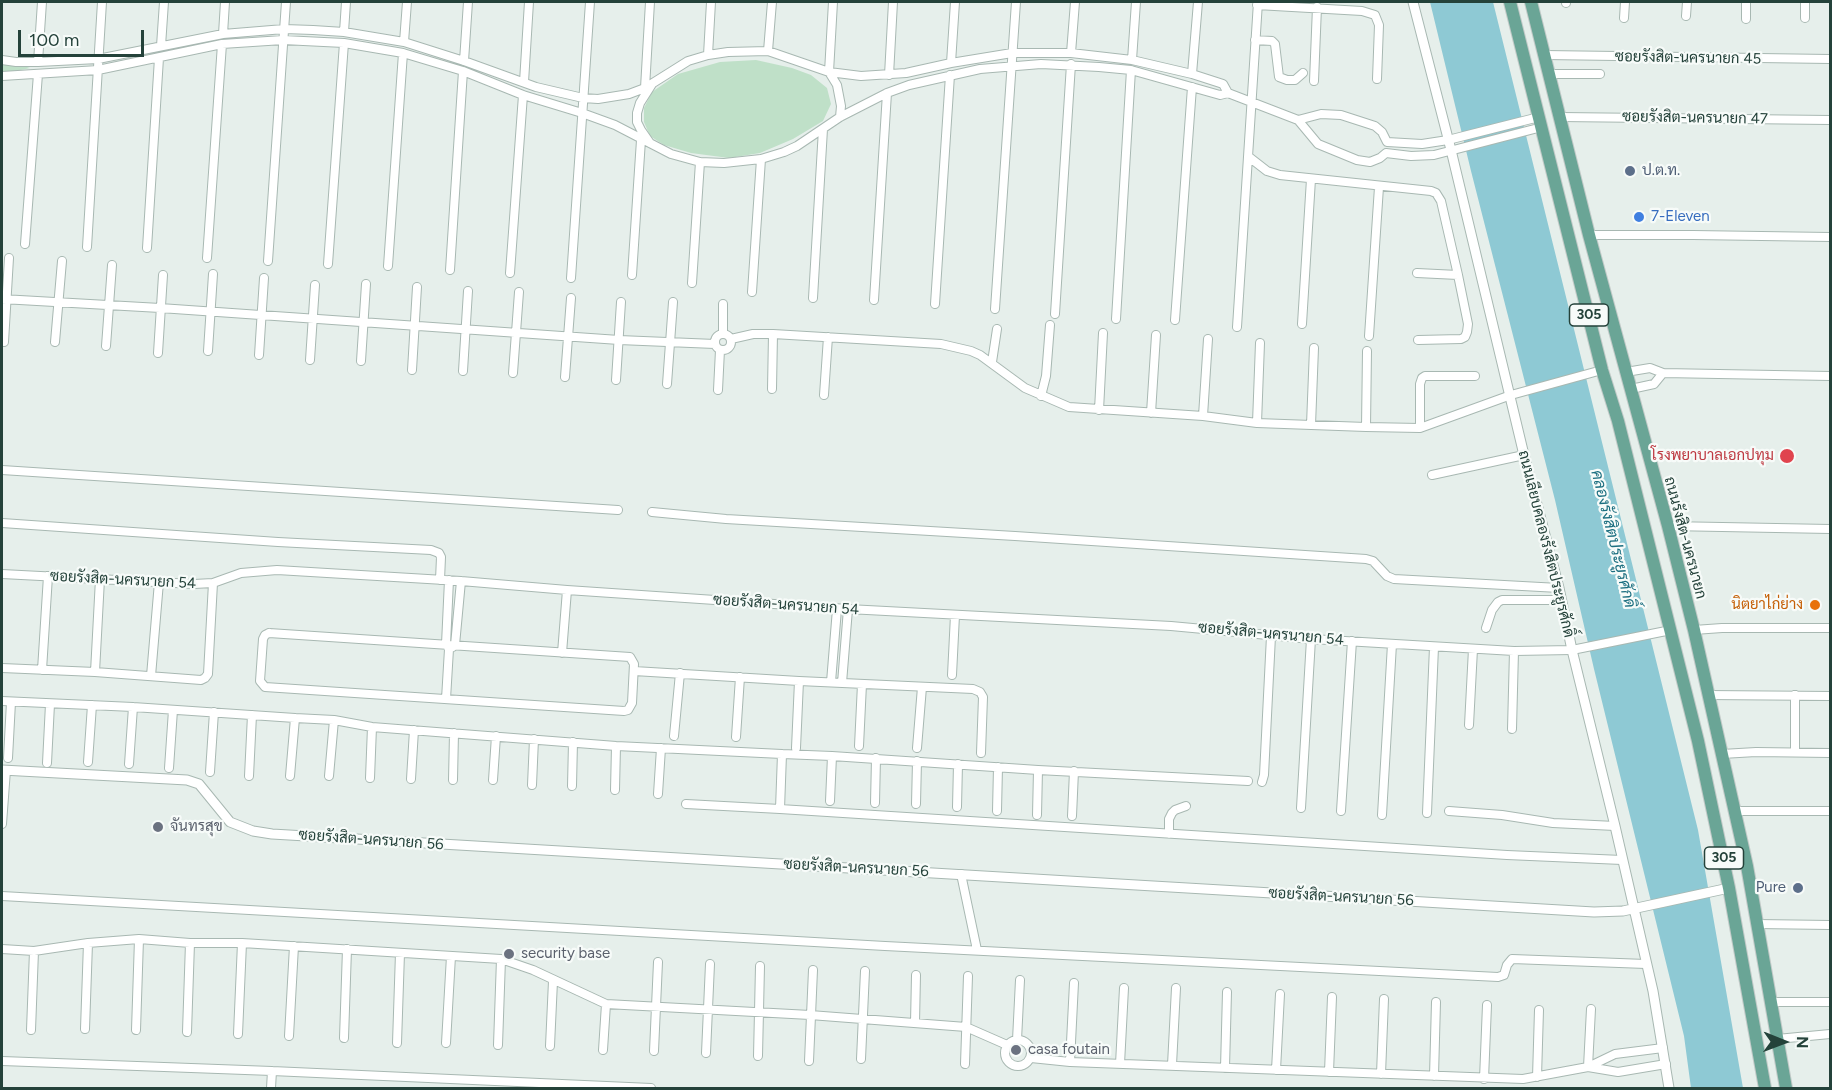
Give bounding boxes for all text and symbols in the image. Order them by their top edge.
scale bar [21,18,147,56]
text: 100 m [29,29,79,51]
street label: ซอยรังสิต-นครนายก 45 [1615,48,1761,68]
street label: ซอยรังสิต-นครนายก 47 [1622,108,1768,128]
place label: ป.ต.ท. [1642,162,1680,180]
marker: ป.ต.ท. [1623,164,1637,178]
place label: 7-Eleven [1651,208,1710,226]
marker: 7-Eleven [1632,210,1646,224]
road number: 305 [1570,304,1608,326]
place label: โรงพยาบาลเอกปทุม [1651,447,1774,465]
marker: โรงพยาบาลเอกปทุม [1778,447,1796,465]
street label: ถนนเลียบคลองรังสิตประยูรศักดิ์ [1514,449,1578,639]
water label: คลองรังสิตประยูรศักดิ์ [1587,468,1639,610]
street label: ถนนรังสิต-นครนายก [1660,475,1710,601]
street label: ซอยรังสิต-นครนายก 54 [49,567,197,593]
street label: ซอยรังสิต-นครนายก 54 [712,591,860,619]
place label: นิตยาไก่ย่าง [1731,596,1803,614]
marker: นิตยาไก่ย่าง [1808,598,1822,612]
street label: ซอยรังสิต-นครนายก 54 [1197,619,1345,649]
place label: จันทรสุข [170,818,223,836]
marker: จันทรสุข [151,820,165,834]
street label: ซอยรังสิต-นครนายก 56 [298,826,444,854]
road number: 305 [1704,847,1744,869]
street label: ซอยรังสิต-นครนายก 56 [783,855,929,881]
place label: Pure [1756,879,1786,897]
marker: Pure [1791,881,1805,895]
street label: ซอยรังสิต-นครนายก 56 [1268,884,1414,910]
place label: security base [521,945,610,963]
marker: security base [502,947,516,961]
north arrow [1754,1012,1814,1072]
text: N [1793,1036,1812,1049]
place label: casa foutain [1028,1041,1110,1059]
marker: casa foutain [1009,1043,1023,1057]

